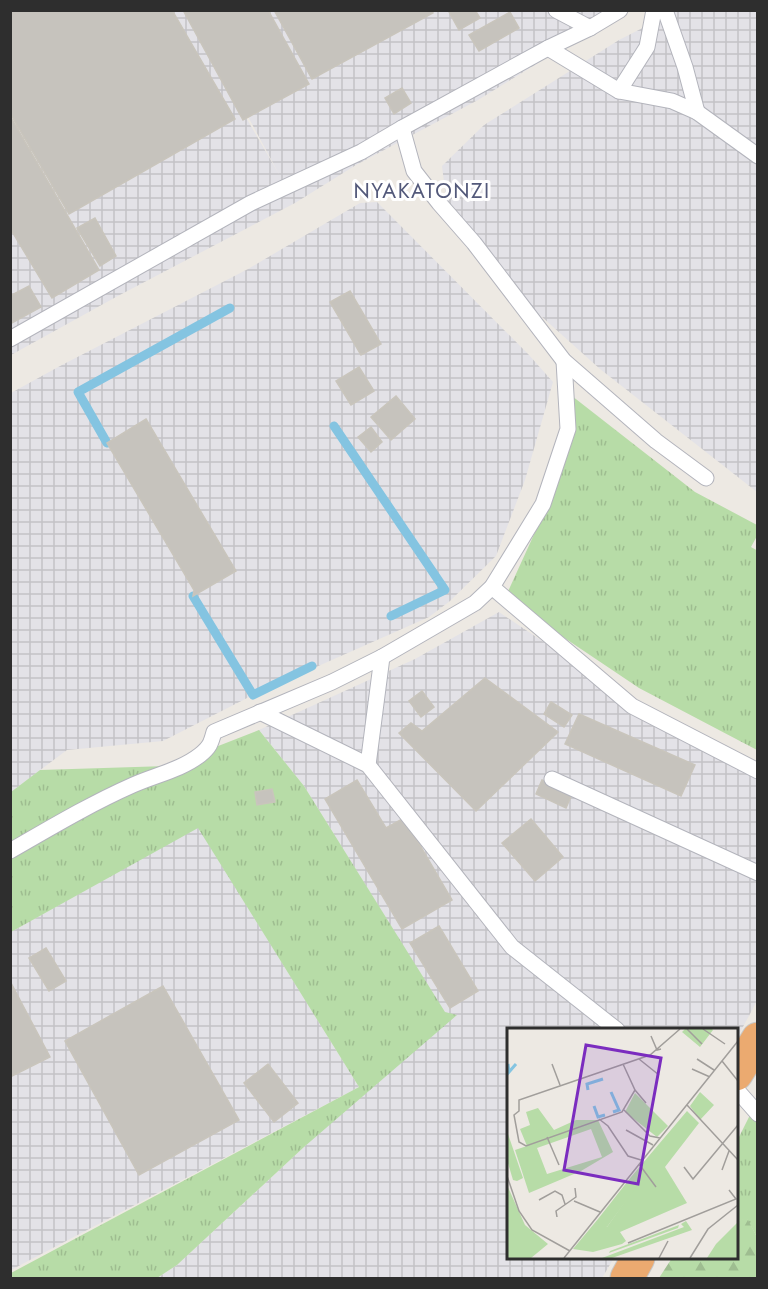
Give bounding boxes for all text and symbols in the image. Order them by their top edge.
district label: NYAKATONZI [353,176,491,206]
inset map [507,1028,738,1259]

